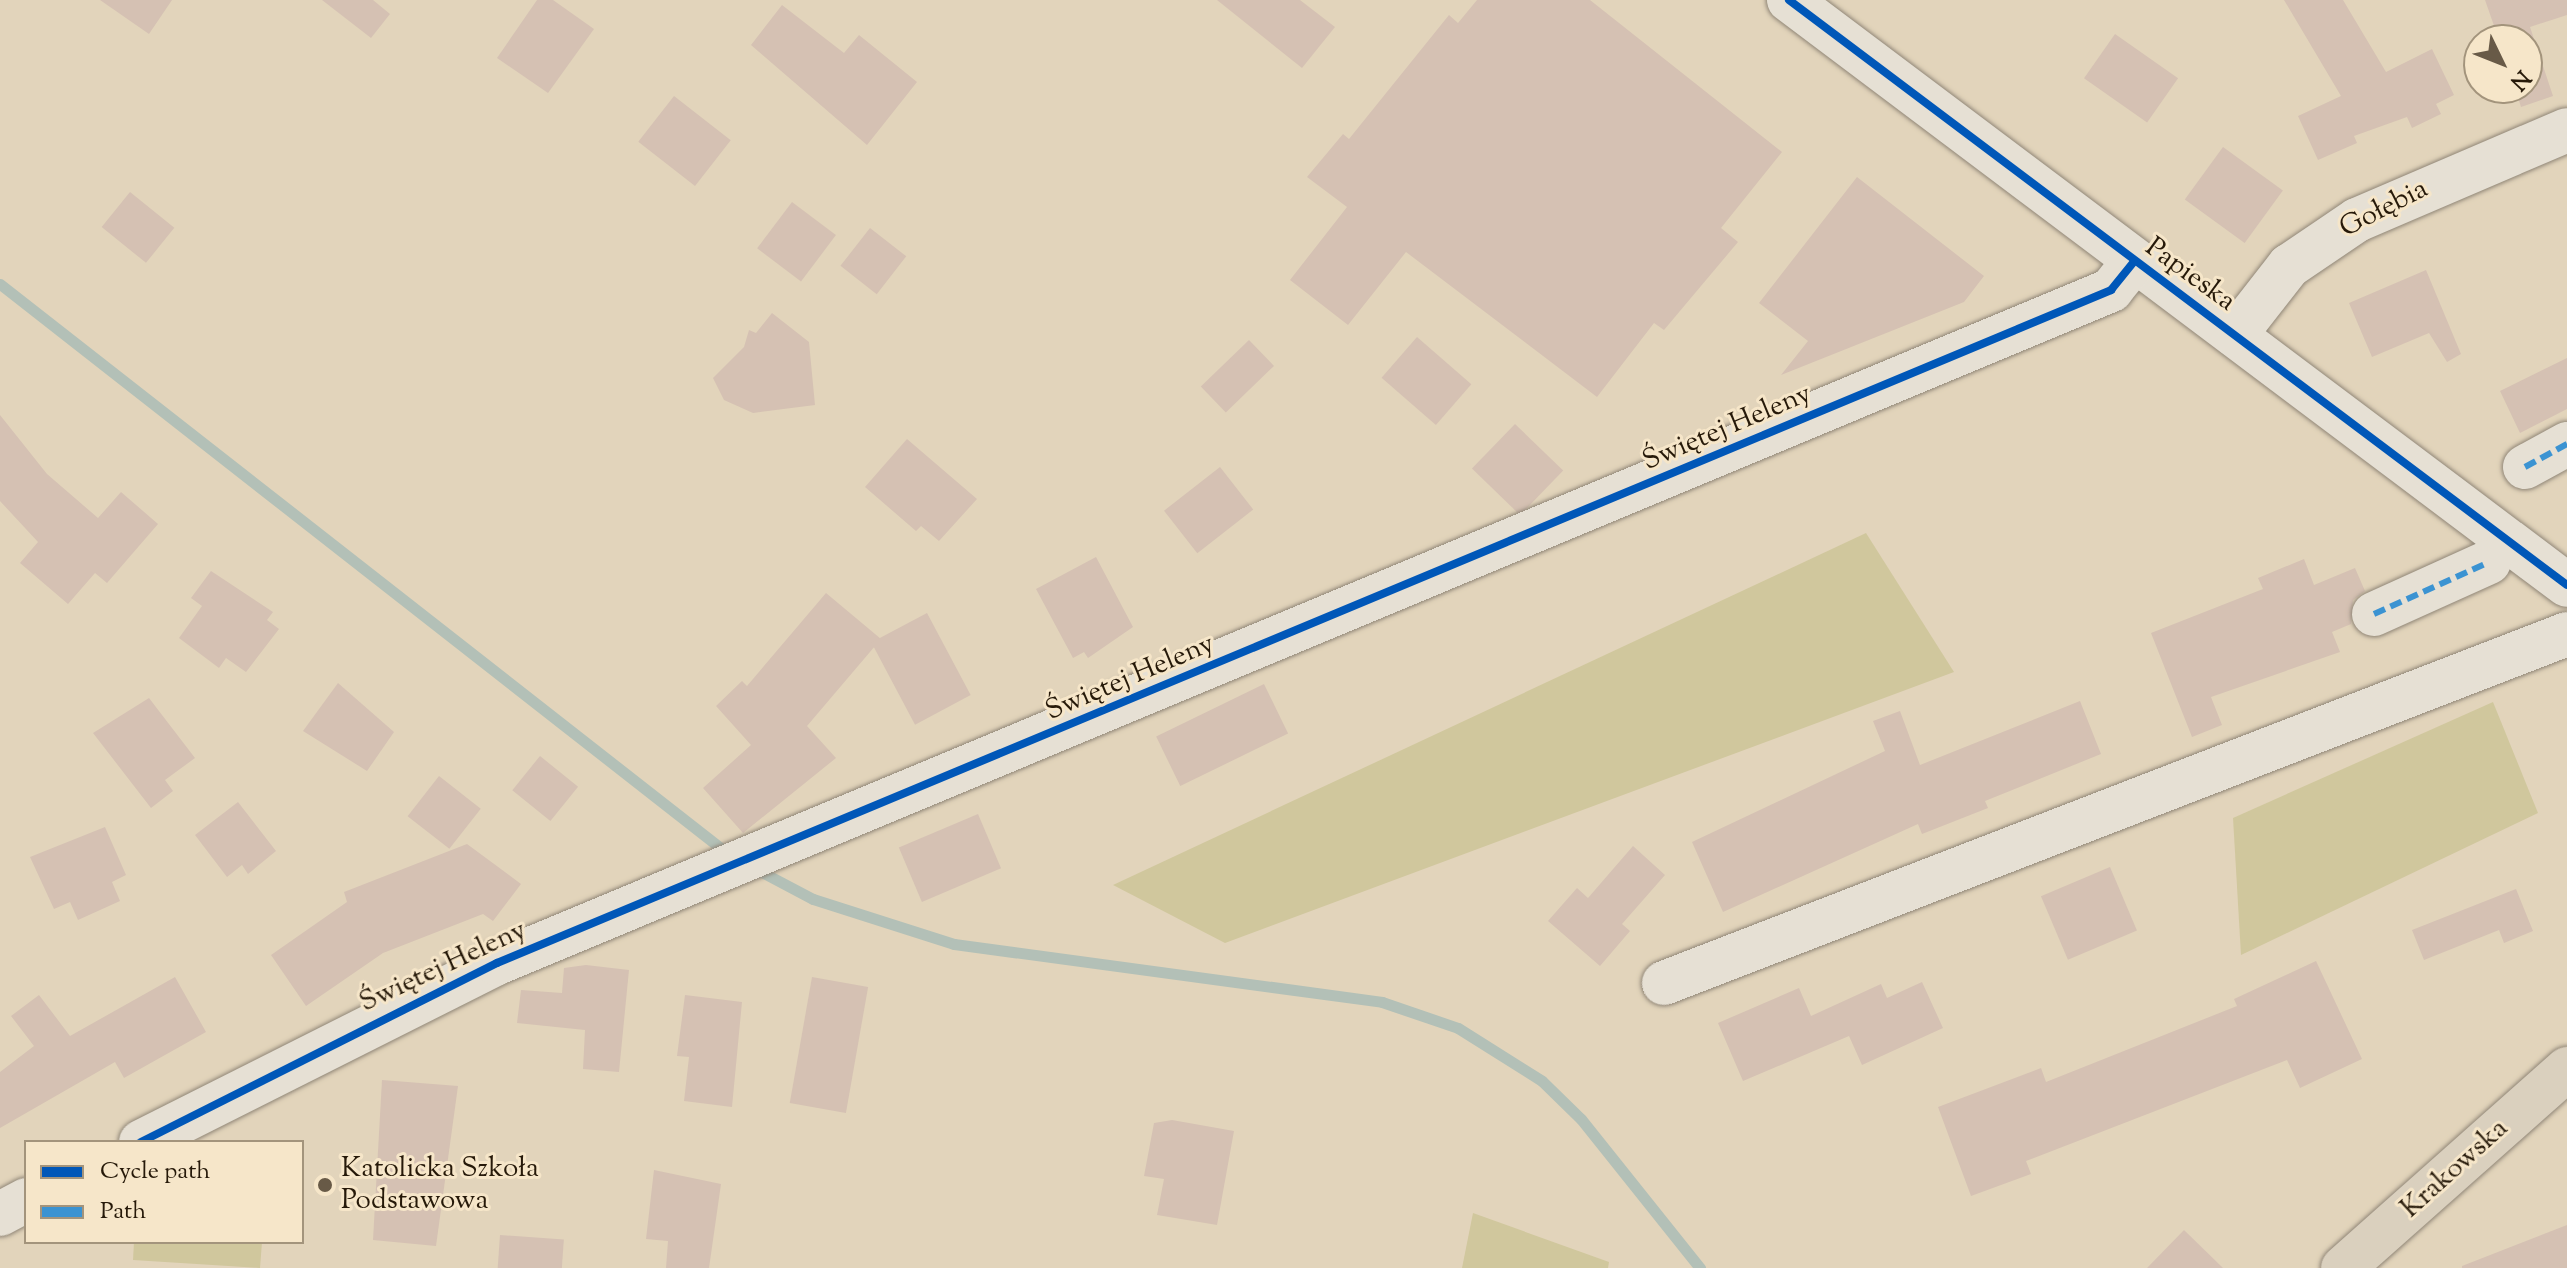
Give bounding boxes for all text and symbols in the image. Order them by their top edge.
north arrow [2463,24,2543,104]
text: N [2501,62,2537,96]
street label: Gołębia [2334,173,2434,245]
street label: Papieska [2138,231,2242,319]
street label: Świętej Heleny [1638,377,1816,479]
street label: Świętej Heleny [1041,627,1219,729]
street label: Świętej Heleny [354,914,532,1020]
street label: Krakowska [2395,1112,2515,1226]
legend [24,1140,304,1244]
place label: Katolicka Szkoła Podstawowa [341,1152,539,1218]
text: Cycle path [100,1155,210,1189]
marker: Katolicka Szkoła Podstawowa [316,1176,334,1194]
text: Path [100,1195,146,1229]

